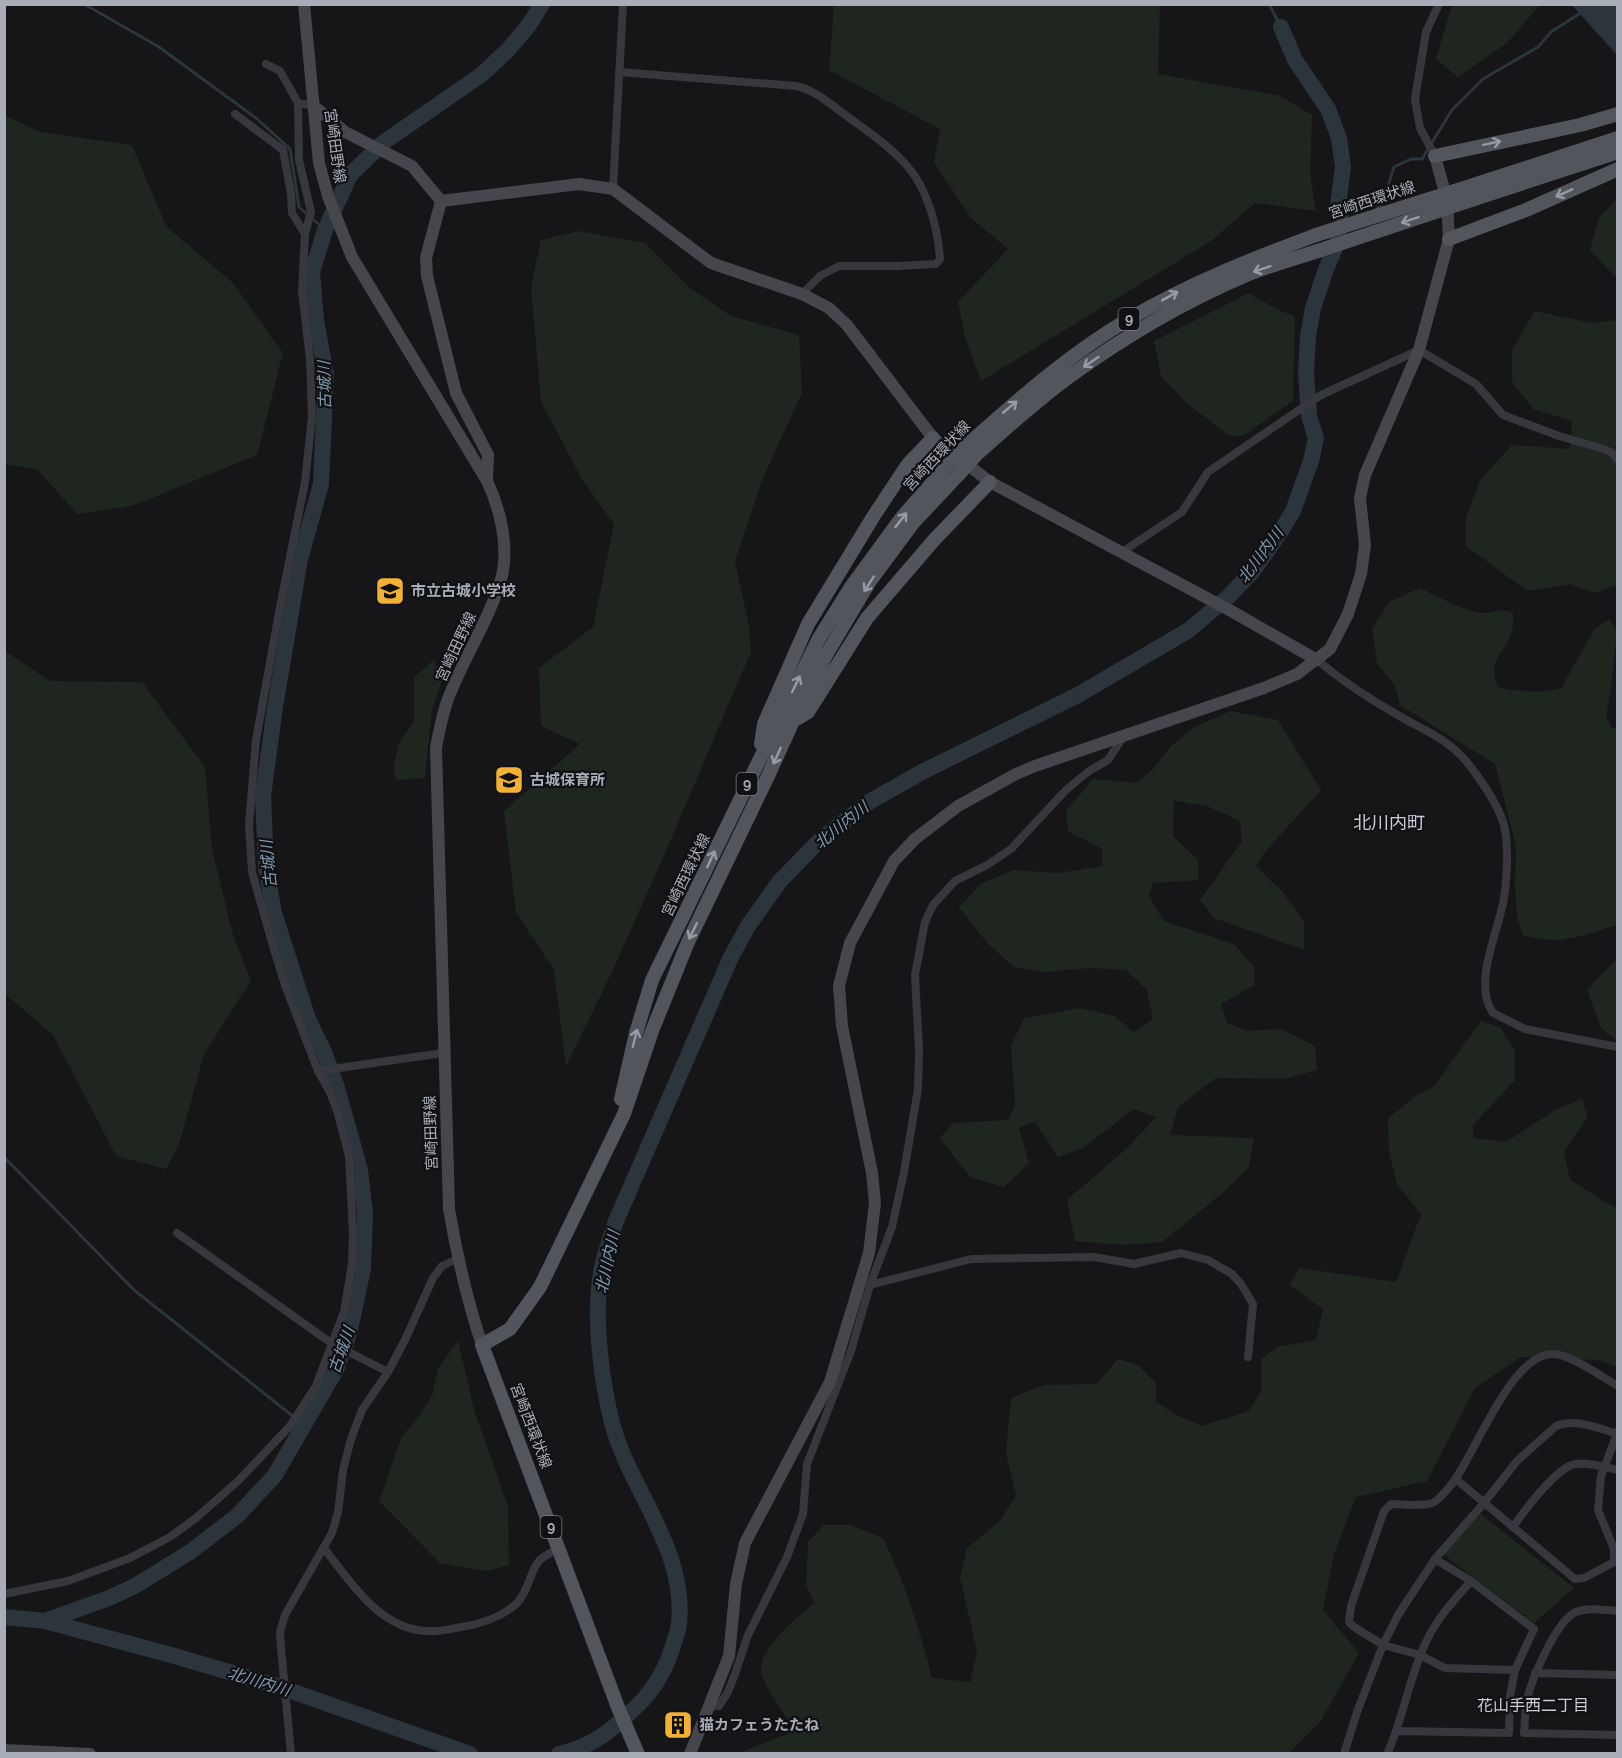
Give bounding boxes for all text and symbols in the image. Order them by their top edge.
street label: 宮崎田野線 [321,108,349,184]
one-way arrow [1483,137,1502,149]
street label: 宮崎西環状線 [1326,178,1418,222]
one-way arrow [1556,188,1574,199]
one-way arrow [1401,215,1420,226]
one-way arrow [1253,265,1272,276]
one-way arrow [1161,290,1178,302]
road number: 9 [1118,308,1140,330]
one-way arrow [1083,356,1100,368]
water label: 古城川 [315,359,334,409]
one-way arrow [1002,400,1017,414]
street label: 宮崎西環状線 [900,417,974,495]
one-way arrow [894,512,907,528]
water label: 北川内川 [1234,522,1288,587]
school or university icon: 市立古城小学校 [374,575,406,607]
one-way arrow [863,575,875,592]
place label: 市立古城小学校 [411,582,516,600]
street label: 宮崎田野線 [432,609,480,685]
one-way arrow [791,675,802,693]
one-way arrow [771,746,783,764]
school or university icon: 古城保育所 [493,764,525,796]
place label: 古城保育所 [530,771,605,789]
road number: 9 [736,773,758,795]
water label: 北川内川 [810,797,874,853]
district label: 北川内町 [1353,812,1425,833]
street label: 宮崎西環状線 [658,831,714,919]
water label: 古城川 [256,837,280,889]
one-way arrow [706,851,718,869]
one-way arrow [687,922,698,940]
one-way arrow [630,1029,642,1048]
street label: 宮崎田野線 [421,1095,441,1171]
water label: 北川内川 [592,1227,624,1295]
water label: 古城川 [324,1322,359,1376]
street label: 宮崎西環状線 [506,1381,556,1471]
road number: 9 [540,1516,562,1538]
water label: 北川内川 [225,1663,294,1701]
district label: 花山手西二丁目 [1477,1696,1589,1715]
building icon: 猫カフェうたたね [662,1709,694,1741]
place label: 猫カフェうたたね [699,1716,819,1734]

